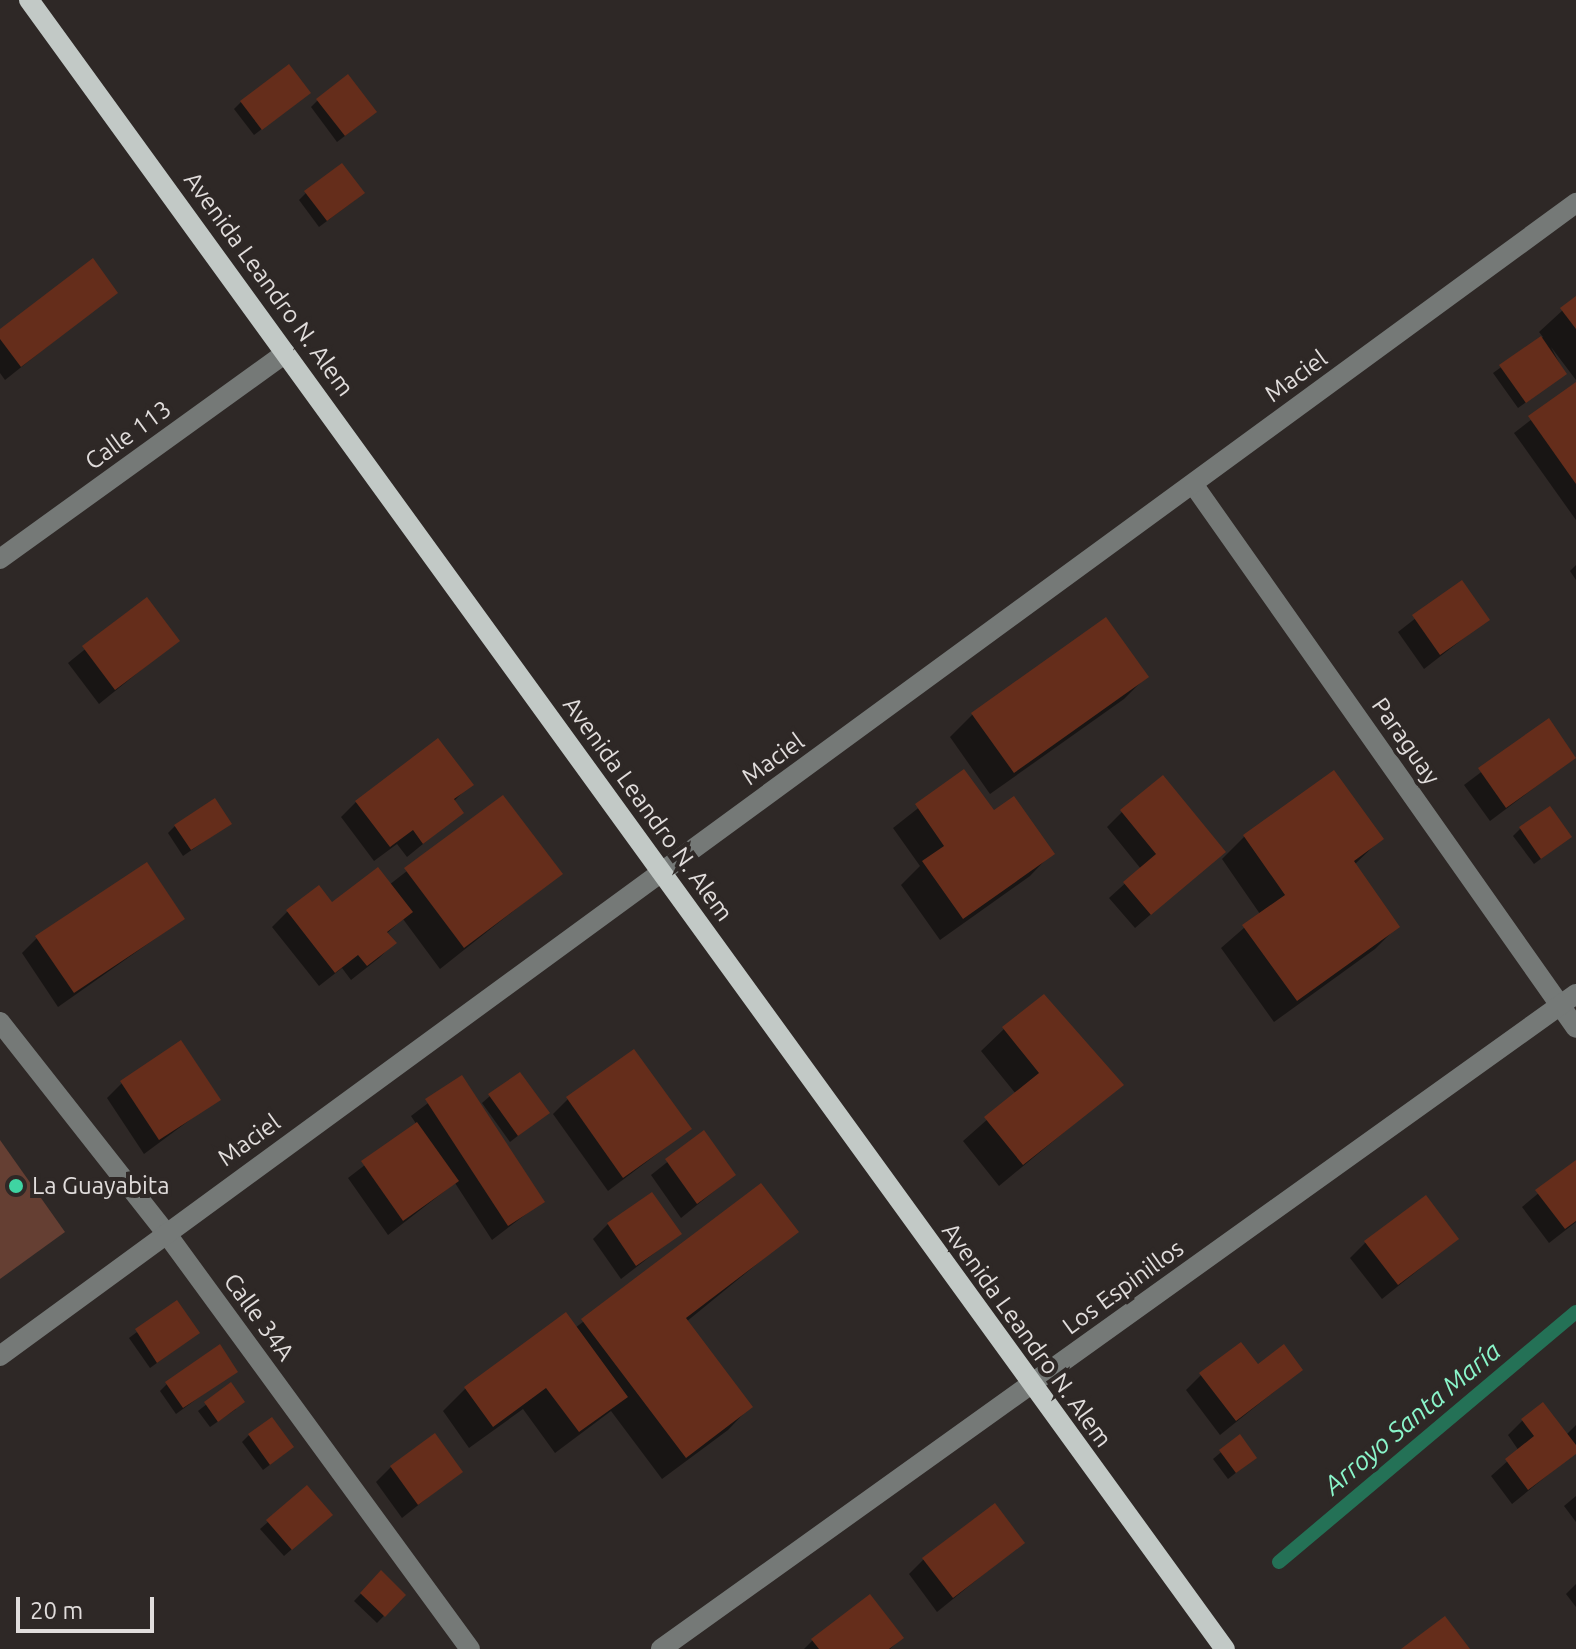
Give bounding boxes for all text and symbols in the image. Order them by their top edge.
street label: Avenida Leandro N. Alem [178,166,360,402]
street label: Maciel [1259,344,1333,408]
street label: Calle 113 [79,394,177,476]
street label: Avenida Leandro N. Alem [557,691,739,927]
street label: Paraguay [1366,692,1446,790]
street label: Maciel [736,727,810,791]
street label: Maciel [212,1108,286,1172]
place label: La Guayabita [32,1172,169,1200]
marker: La Guayabita [7,1177,25,1195]
street label: Avenida Leandro N. Alem [936,1217,1118,1453]
street label: Los Espinillos [1057,1233,1189,1341]
street label: Calle 34A [218,1268,300,1366]
water label: Arroyo Santa María [1317,1335,1507,1501]
scale bar [20,1581,158,1631]
text: 20 m [30,1597,83,1624]

